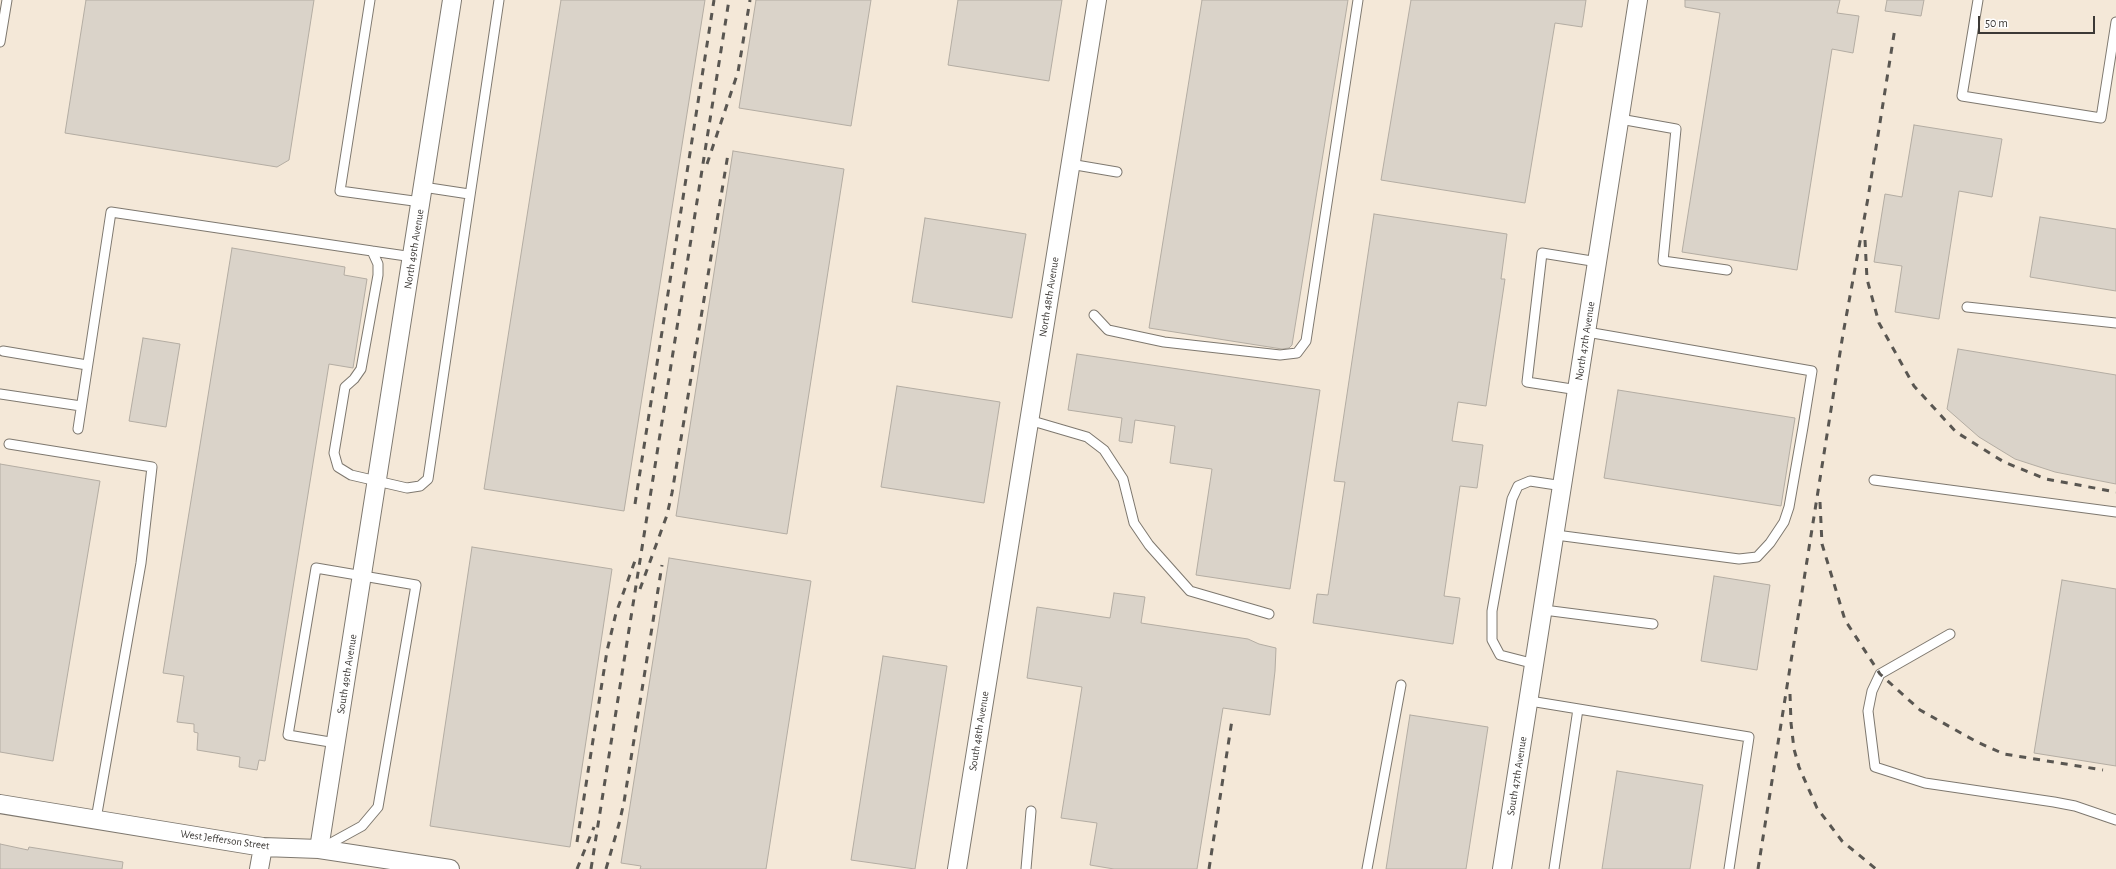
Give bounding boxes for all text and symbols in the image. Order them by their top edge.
scale bar [1980,8,2097,34]
text: 50 m [1985,17,2008,29]
street label: North 49th Avenue [401,208,427,290]
street label: North 48th Avenue [1036,256,1062,338]
street label: North 47th Avenue [1572,300,1598,382]
street label: South 49th Avenue [334,633,360,715]
street label: South 48th Avenue [966,690,992,772]
street label: South 47th Avenue [1504,735,1530,817]
street label: West Jefferson Street [180,827,270,853]

